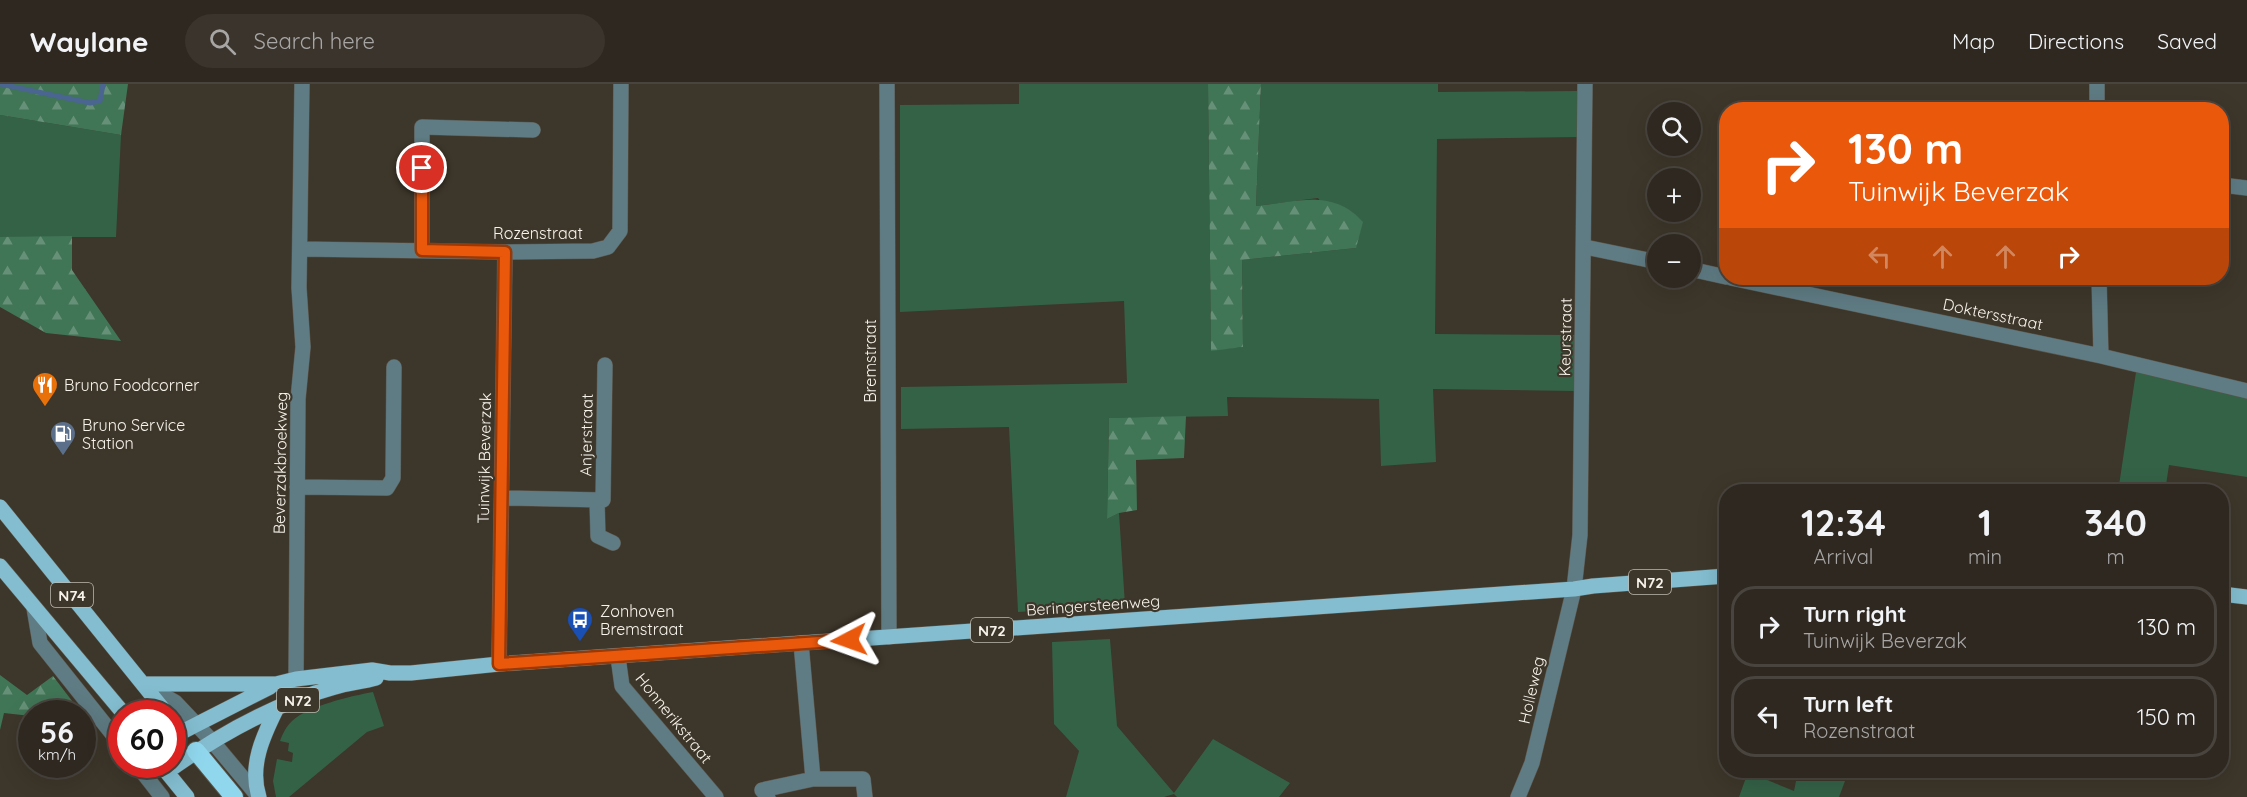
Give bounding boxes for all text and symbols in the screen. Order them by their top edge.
search box [185,14,605,68]
text: Waylane [30,24,149,59]
icon: search [206,25,239,58]
text: Search here [254,27,375,55]
text: Map [1952,28,1995,54]
text: Directions [2028,28,2124,54]
text: Saved [2157,28,2217,54]
map controls [1647,102,1701,288]
button: search [1647,102,1701,156]
text: 130 m [1848,122,1963,175]
icon: right [1749,126,1827,204]
pin [396,142,447,193]
icon: arrive [405,151,438,184]
button: + [1647,168,1701,222]
text: Tuinwijk Beverzak [1848,174,2069,208]
street label: Rozenstraat [493,223,583,243]
button: − [1647,234,1701,288]
icon: left [1863,240,1896,273]
icon: ahead [1926,240,1959,273]
icon: ahead [1989,240,2022,273]
icon: right [2052,240,2085,273]
street label: Doktersstraat [1941,294,2045,334]
street label: Keurstraat [1554,298,1576,376]
street label: Bremstraat [860,319,880,403]
restaurant icon: Bruno Foodcorner [30,370,60,408]
place label: Bruno Foodcorner [64,375,199,395]
street label: Beverzakbroekweg [269,392,291,534]
street label: Tuinwijk Beverzak [473,392,495,524]
street label: Anjerstraat [575,393,597,477]
place label: Bruno Service Station [82,415,185,453]
fuel station icon: Bruno Service Station [48,419,78,457]
text: 12:34 [1801,500,1886,545]
text: 1 [1978,500,1992,545]
text: 340 [2084,500,2147,545]
text: Arrival [1814,544,1873,569]
text: min [1968,544,2002,569]
text: m [2106,544,2125,569]
road number: N72 [1629,570,1671,594]
road number: N74 [51,583,93,607]
street label: Beringersteenweg [1025,590,1161,620]
text: Turn right [1803,600,1907,628]
place label: Zonhoven Bremstraat [600,601,684,639]
bus stop icon: Zonhoven Bremstraat [565,605,595,643]
position arrow [817,608,881,672]
icon: right [1752,610,1785,643]
text: 130 m [2137,613,2196,641]
road number: N72 [971,618,1013,642]
text: Tuinwijk Beverzak [1803,628,1967,653]
street label: Holleweg [1514,654,1548,726]
street label: Honnerikstraat [631,669,717,767]
road number: N72 [277,688,319,712]
text: Turn left [1803,690,1893,718]
speed limit sign: 60 [108,700,186,778]
icon: left [1752,700,1785,733]
text: 150 m [2137,703,2196,731]
text: 56 [40,713,74,751]
text: Rozenstraat [1803,718,1915,743]
text: km/h [38,745,76,764]

